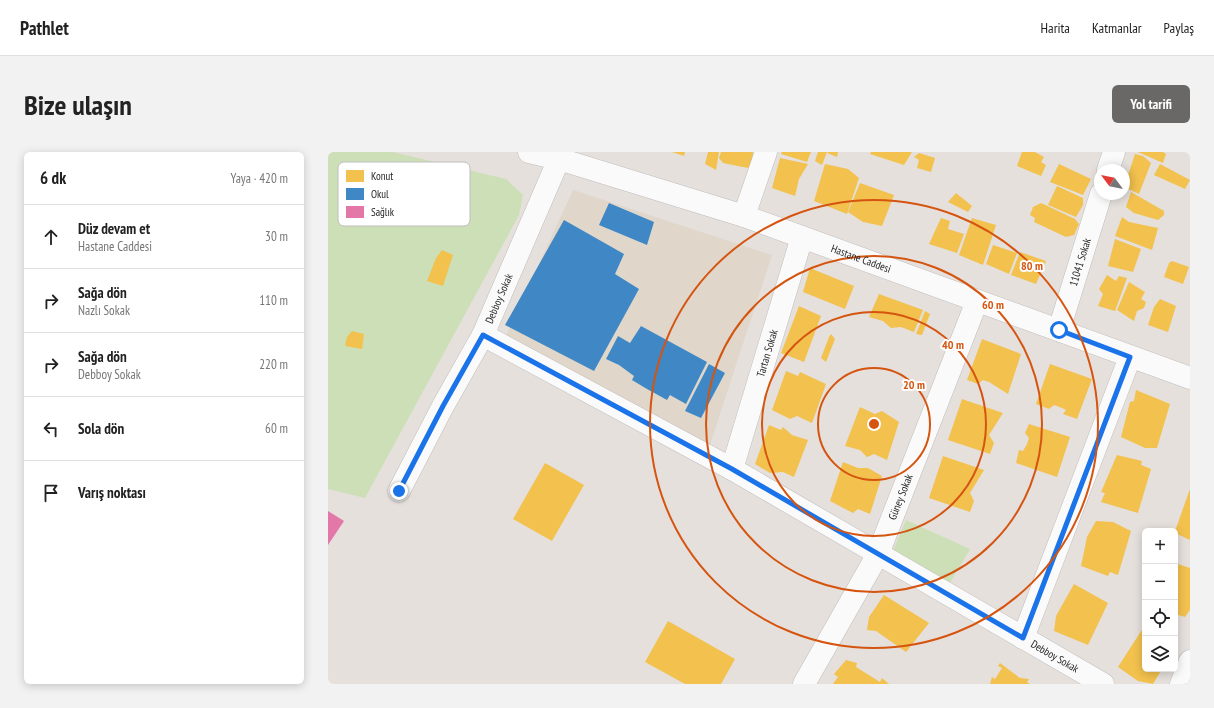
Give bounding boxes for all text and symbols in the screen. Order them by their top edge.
text: Pathlet [20,16,69,40]
text: Harita [1041,19,1070,37]
text: Katmanlar [1092,19,1142,37]
text: Paylaş [1164,19,1194,37]
button: Yol tarifi [1112,85,1190,123]
text: Bize ulaşın [24,86,132,123]
legend [338,162,470,226]
north arrow [1094,164,1130,200]
text: 6 dk [40,167,66,189]
text: Konut [371,169,393,183]
text: Yaya · 420 m [231,170,288,187]
text: Okul [371,187,389,201]
text: Sağlık [371,205,395,219]
text: Düz devam et [78,219,150,238]
icon: ahead [40,226,62,248]
text: 30 m [265,228,288,245]
street label: 11041 Sokak [1066,236,1094,288]
text: Hastane Caddesi [78,238,152,255]
street label: Hastane Caddesi [829,241,893,276]
text: 80 m [1021,258,1043,273]
street label: Debboy Sokak [482,271,516,326]
text: Sağa dön [78,283,127,302]
icon: right [40,290,62,312]
text: 110 m [259,292,288,309]
text: 60 m [982,297,1004,312]
text: Nazlı Sokak [78,302,130,319]
route start [1050,321,1068,339]
street label: Tartan Sokak [753,327,781,379]
text: 40 m [942,337,964,352]
text: Sağa dön [78,347,127,366]
icon: right [40,354,62,376]
text: 220 m [259,356,288,373]
text: Debboy Sokak [78,366,141,383]
text: 20 m [903,377,925,392]
centre of rings [867,417,881,431]
icon: left [40,418,62,440]
text: Sola dön [78,419,124,438]
text: 60 m [265,420,288,437]
street label: Güney Sokak [885,471,916,522]
icon: arrive [40,482,62,504]
route end [390,482,408,500]
text: Varış noktası [78,483,146,502]
map controls [1142,528,1178,672]
button: + [1142,528,1178,564]
button: − [1142,564,1178,600]
button: locate [1142,600,1178,636]
button: layers [1142,636,1178,672]
street label: Debboy Sokak [1028,637,1082,676]

